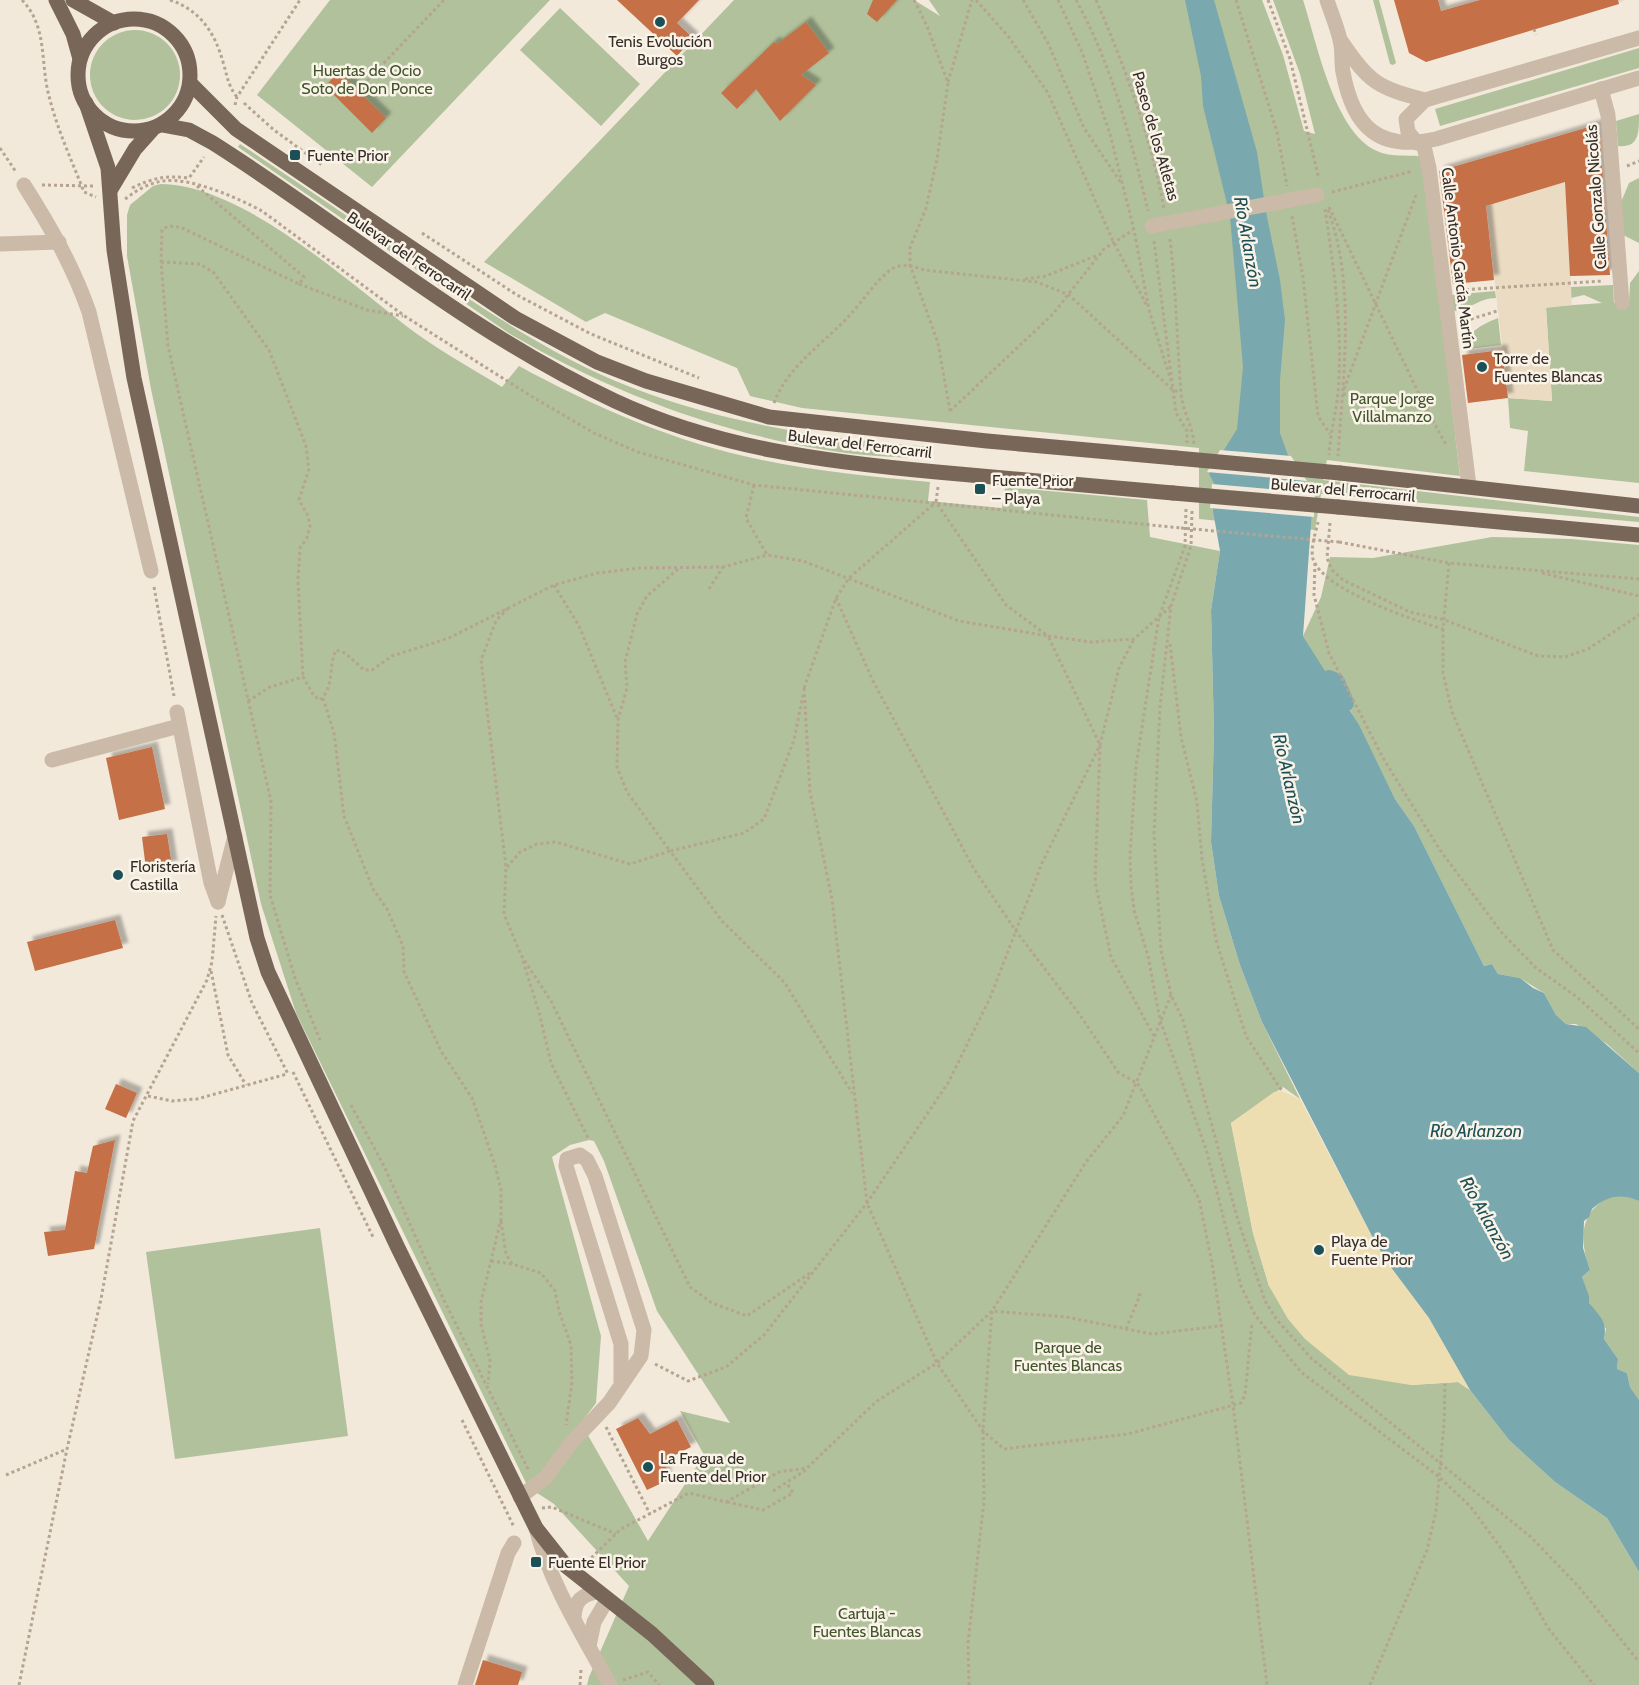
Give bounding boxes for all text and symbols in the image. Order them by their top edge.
marker: Tenis Evolución Burgos [653,15,667,29]
place label: Tenis Evolución Burgos [608,32,712,69]
park label: Huertas de Ocio Soto de Don Ponce [301,61,433,98]
street label: Paseo de los Atletas [1128,69,1184,203]
street label: Calle Gonzalo Nicolás [1581,124,1611,270]
place label: Fuente Prior [307,146,390,165]
marker: Fuente Prior [288,148,302,162]
street label: Calle Antonio García Martín [1437,166,1479,350]
water label: Río Arlanzón [1229,195,1267,289]
street label: Bulevar del Ferrocarril [344,208,475,305]
place label: Torre de Fuentes Blancas [1494,349,1603,386]
marker: Torre de Fuentes Blancas [1475,360,1489,374]
park label: Parque Jorge Villalmanzo [1350,389,1434,426]
street label: Bulevar del Ferrocarril [787,426,933,462]
place label: Fuente Prior – Playa [992,471,1075,508]
street label: Bulevar del Ferrocarril [1270,474,1416,506]
marker: Fuente Prior – Playa [973,482,987,496]
water label: Río Arlanzón [1268,732,1310,826]
place label: Floristería Castilla [130,857,196,894]
marker: Floristería Castilla [111,868,125,882]
water label: Río Arlanzon [1430,1120,1522,1142]
water label: Río Arlanzón [1455,1172,1519,1264]
place label: Playa de Fuente Prior [1331,1232,1414,1269]
marker: Playa de Fuente Prior [1312,1243,1326,1257]
park label: Parque de Fuentes Blancas [1014,1338,1123,1375]
place label: La Fragua de Fuente del Prior [660,1449,767,1486]
marker: La Fragua de Fuente del Prior [641,1460,655,1474]
place label: Fuente El Prior [548,1553,647,1572]
marker: Fuente El Prior [529,1555,543,1569]
park label: Cartuja - Fuentes Blancas [813,1604,922,1641]

